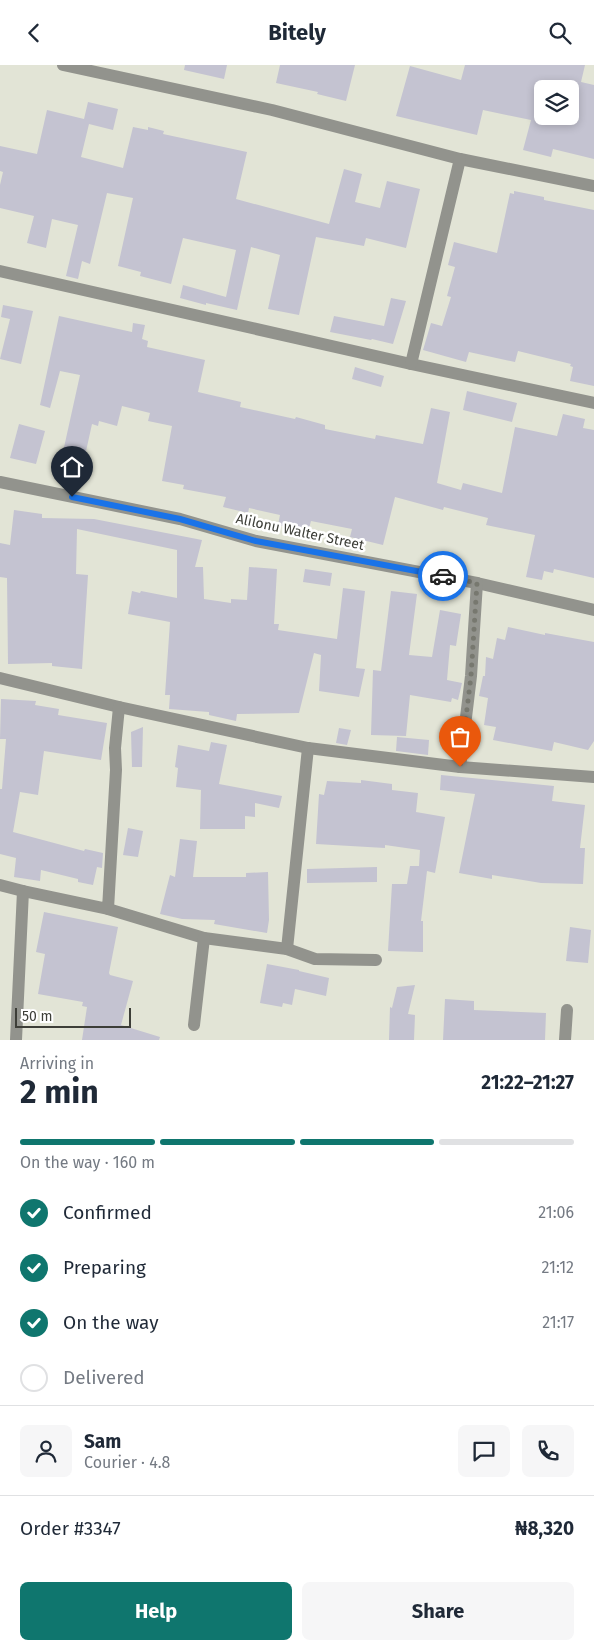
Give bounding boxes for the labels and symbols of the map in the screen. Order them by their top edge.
pin [51,446,93,497]
street label: Alilonu Walter Street [234,510,367,554]
courier [418,551,468,601]
pin [439,716,481,767]
scale bar [15,1005,131,1028]

